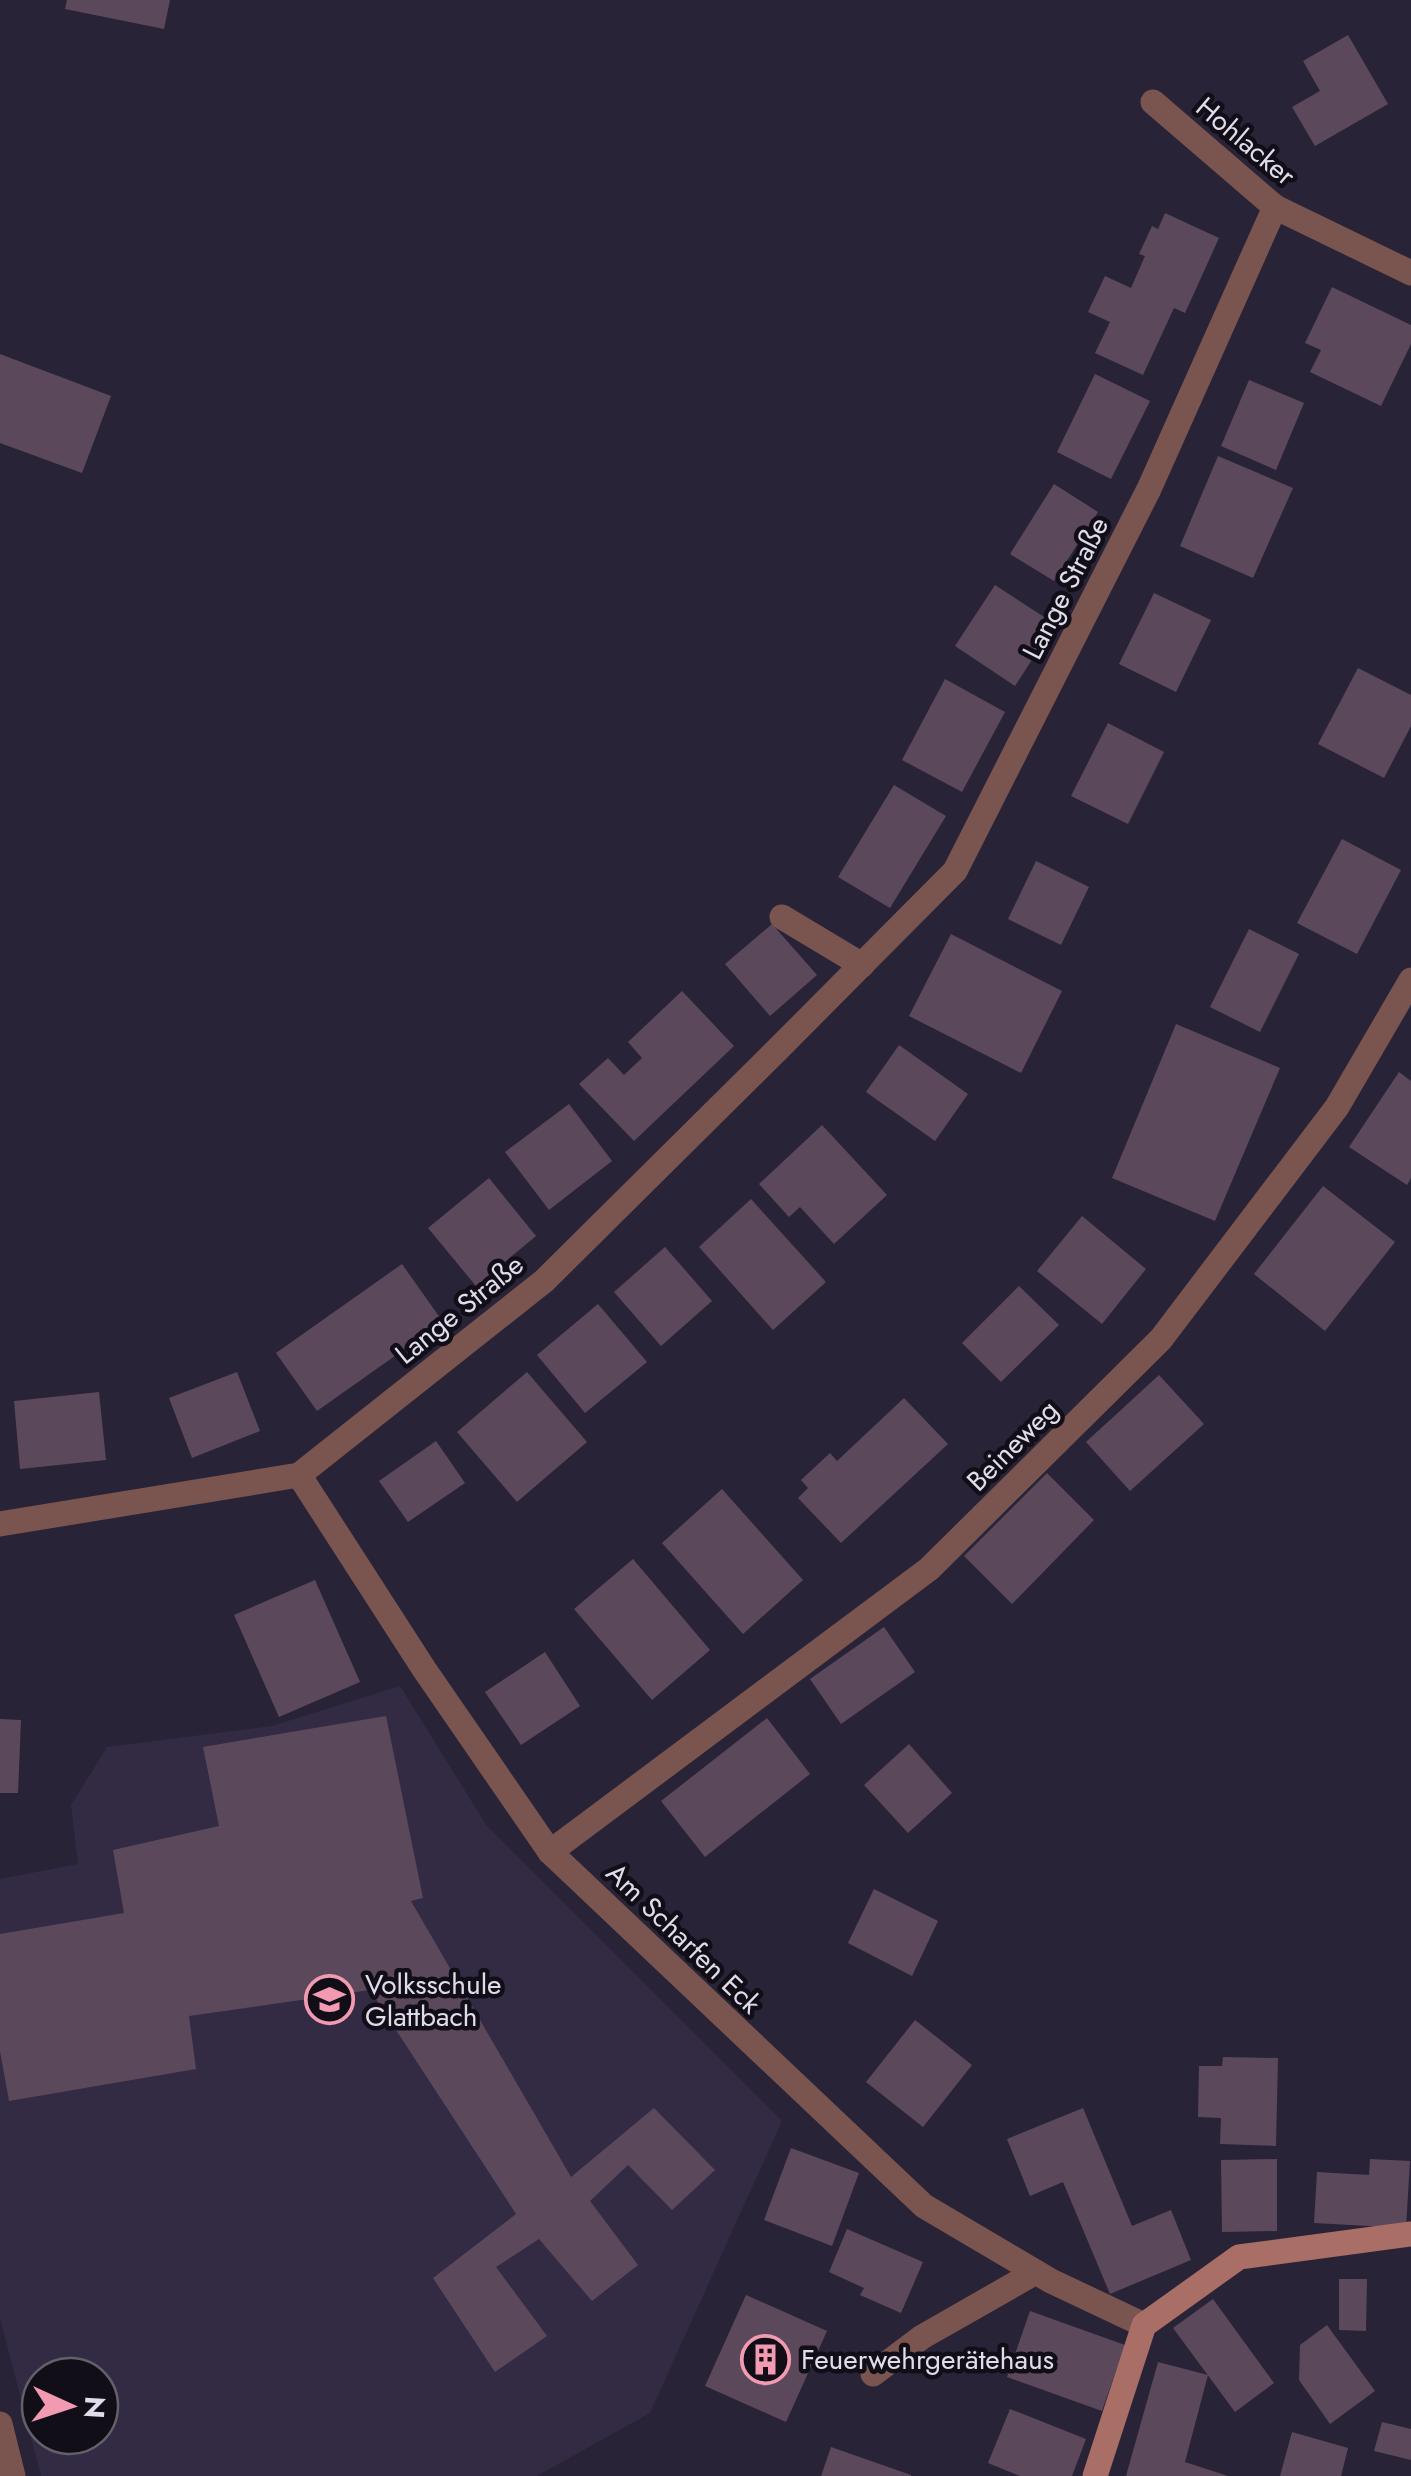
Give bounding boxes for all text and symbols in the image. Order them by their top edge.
street label: Hohlacker [1187,87,1305,196]
street label: Lange Straße [1012,510,1119,667]
street label: Lange Straße [386,1245,532,1374]
street label: Beineweg [957,1390,1068,1501]
street label: Am Scharfen Eck [597,1854,771,2024]
place label: Volksschule Glattbach [365,1964,502,2037]
school or university icon: Volksschule Glattbach [304,1974,356,2026]
building icon: Feuerwehrgerätehaus [740,2333,792,2385]
place label: Feuerwehrgerätehaus [801,2339,1054,2380]
north arrow [20,2356,120,2456]
text: N [73,2395,116,2419]

